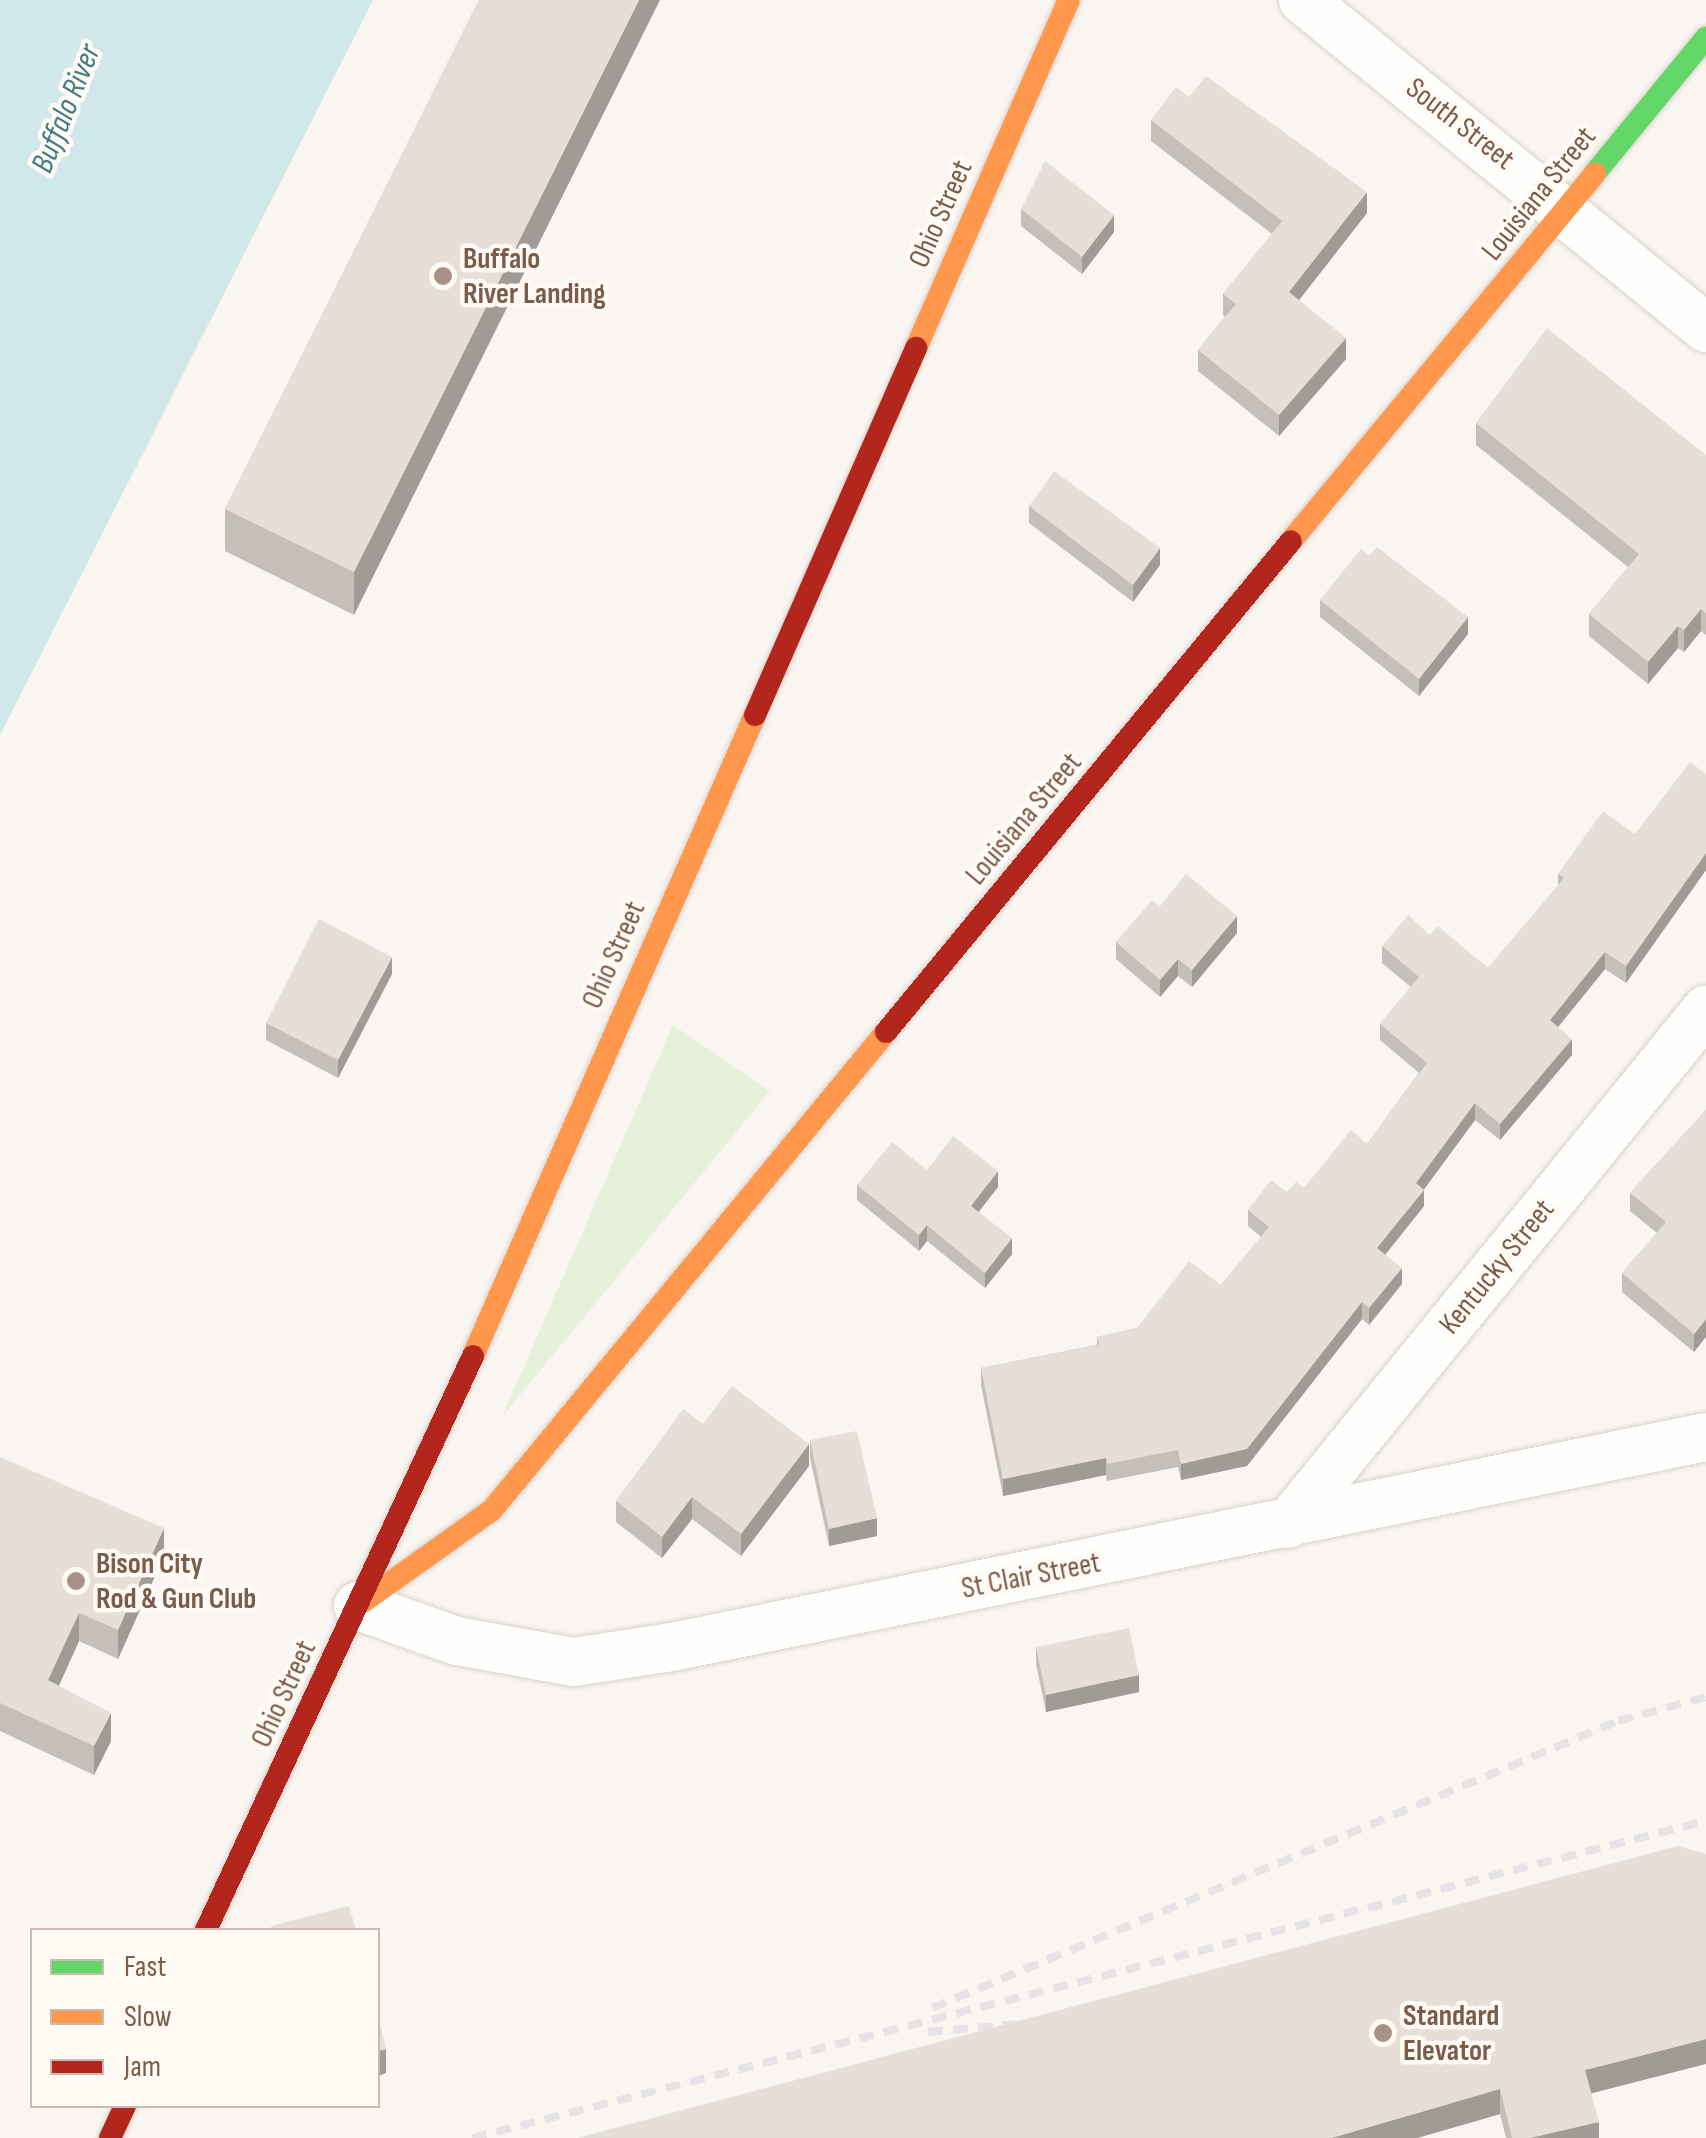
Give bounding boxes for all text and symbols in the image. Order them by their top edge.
water label: Buffalo River [24,39,110,179]
street label: South Street [1399,70,1521,178]
street label: Louisiana Street [1474,120,1604,268]
street label: Ohio Street [901,155,981,273]
place label: Buffalo River Landing [463,241,606,312]
marker: Buffalo River Landing [432,265,454,287]
street label: Louisiana Street [958,745,1090,893]
street label: Ohio Street [574,896,654,1014]
street label: Kentucky Street [1432,1192,1562,1342]
street label: St Clair Street [959,1545,1103,1607]
place label: Bison City Rod & Gun Club [96,1546,256,1616]
marker: Bison City Rod & Gun Club [65,1570,87,1592]
street label: Ohio Street [244,1635,324,1753]
legend [30,1928,380,2108]
text: Fast [124,1949,166,1985]
place label: Standard Elevator [1403,1998,1499,2068]
text: Slow [124,1999,172,2035]
marker: Standard Elevator [1372,2022,1394,2044]
text: Jam [124,2049,161,2085]

